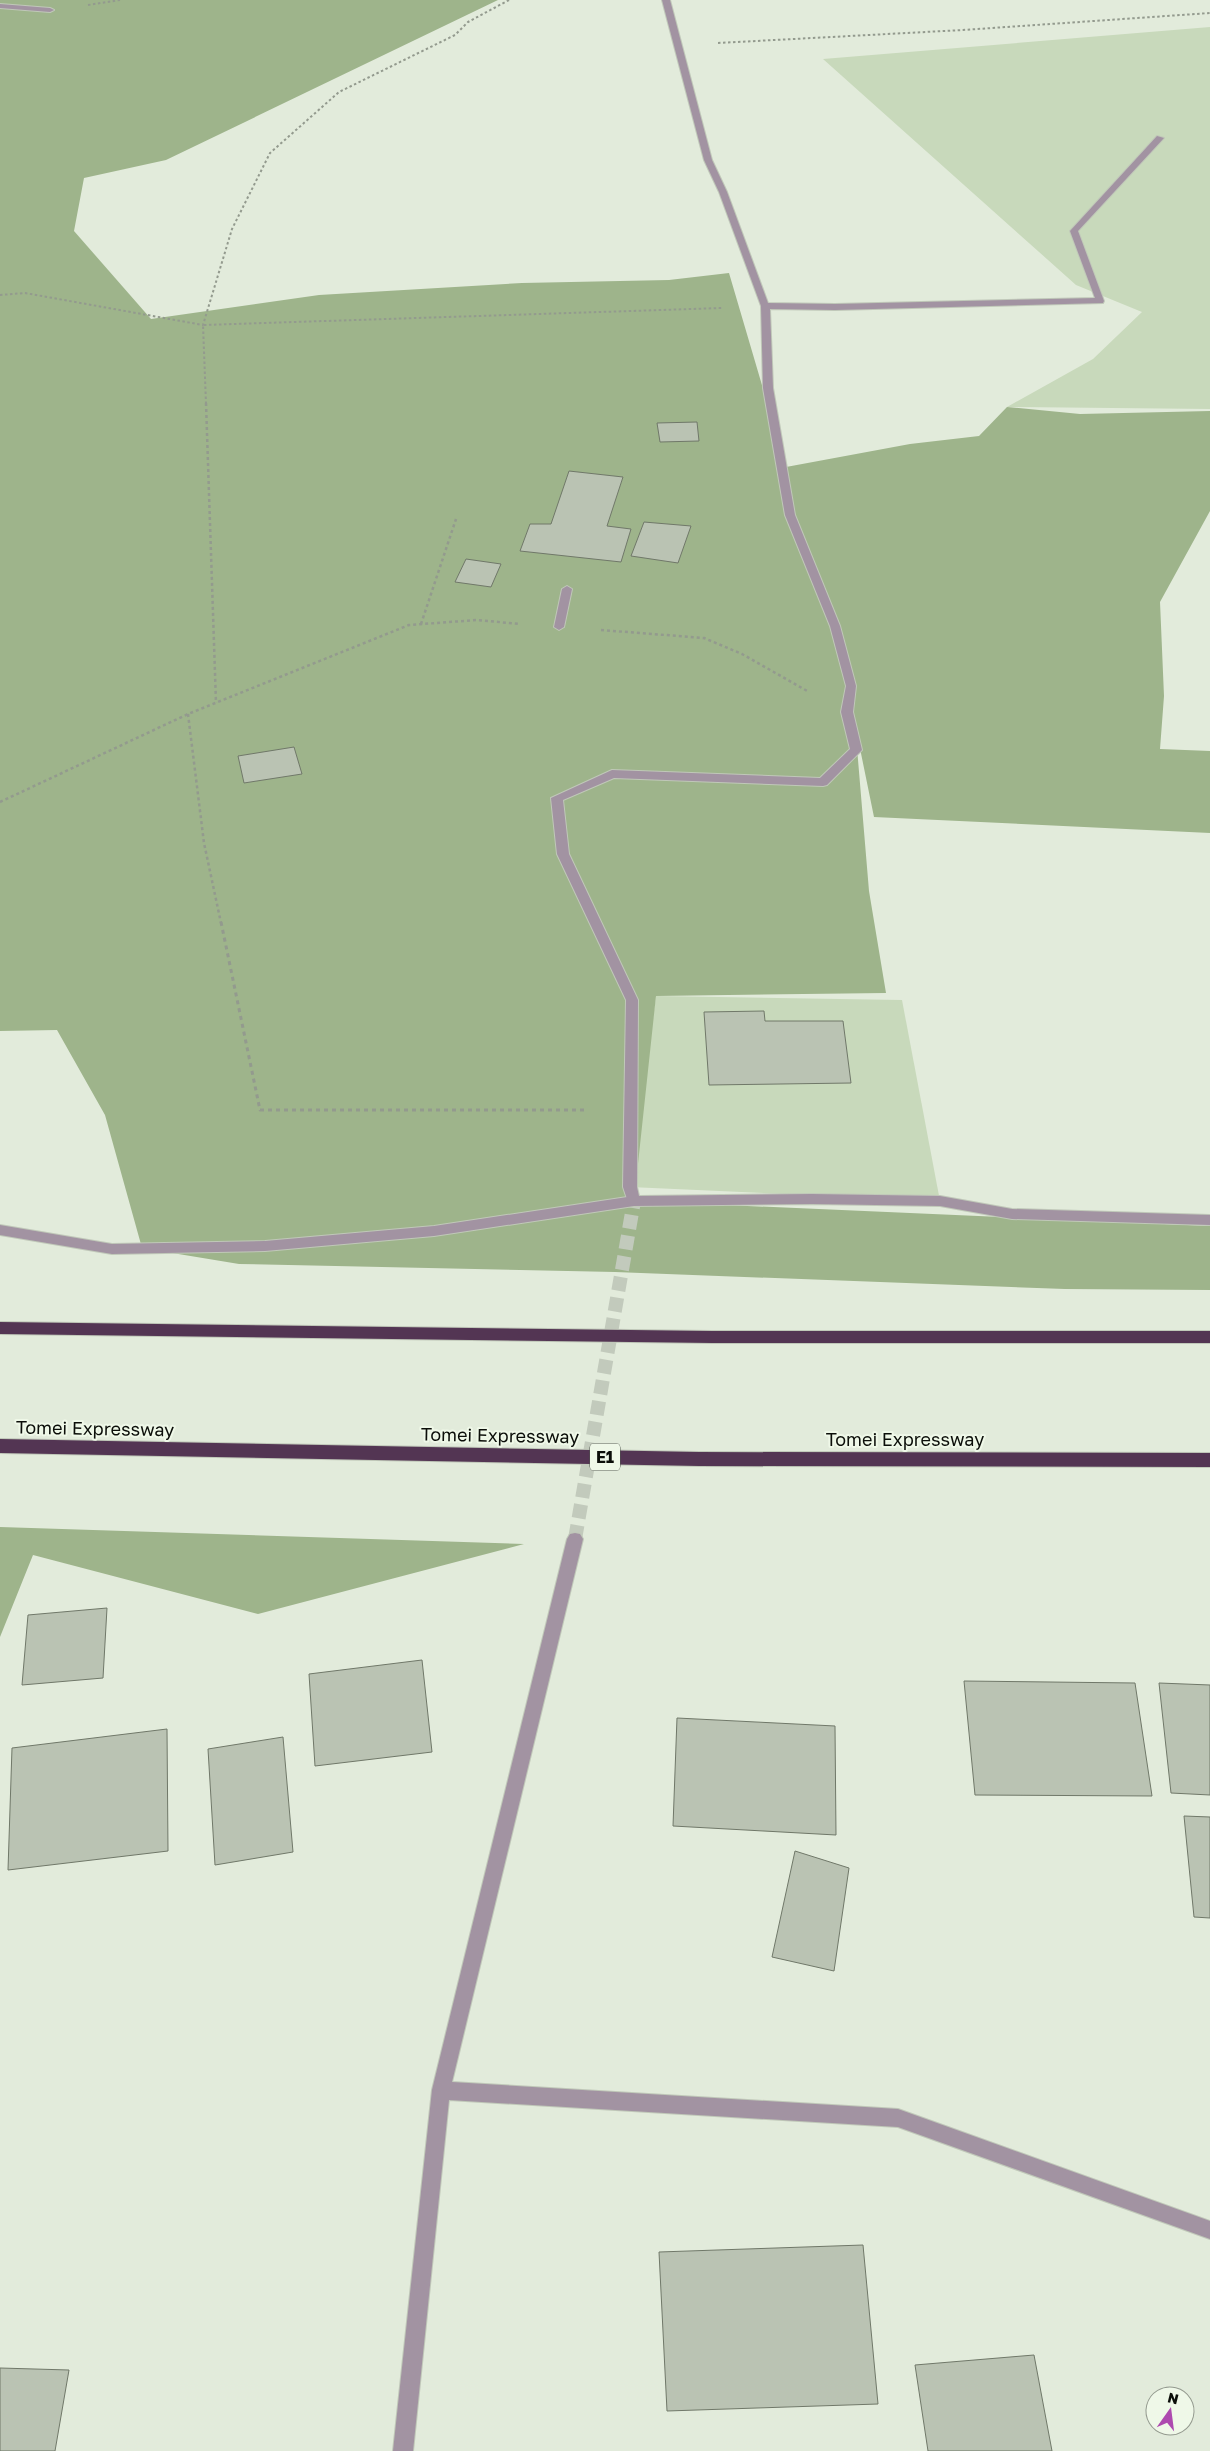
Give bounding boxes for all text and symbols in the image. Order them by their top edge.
street label: Tomei Expressway [16,1416,174,1440]
street label: Tomei Expressway [421,1423,579,1447]
street label: Tomei Expressway [826,1428,984,1450]
road number: E1 [590,1444,620,1470]
north arrow [1145,2386,1195,2436]
text: N [1166,2388,1180,2407]

